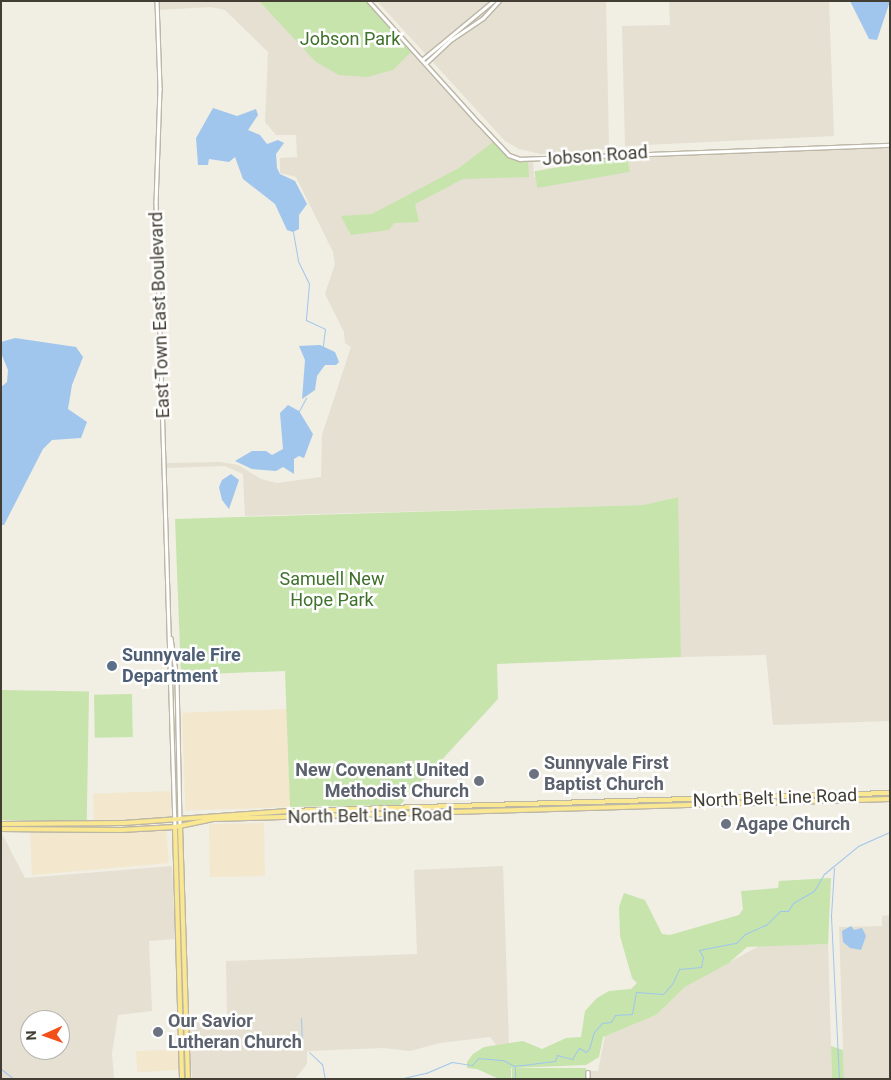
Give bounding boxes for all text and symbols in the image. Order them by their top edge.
park label: Jobson Park [300,28,400,50]
street label: Jobson Road [542,142,648,170]
street label: East Town East Boulevard [146,211,174,419]
park label: Samuell New Hope Park [280,569,384,612]
place label: Sunnyvale Fire Department [122,645,241,688]
marker: Sunnyvale Fire Department [106,660,118,672]
place label: Sunnyvale First Baptist Church [544,753,669,796]
place label: New Covenant United Methodist Church [295,760,469,802]
marker: Sunnyvale First Baptist Church [528,768,540,780]
marker: New Covenant United Methodist Church [473,775,485,787]
street label: North Belt Line Road [692,784,858,812]
street label: North Belt Line Road [287,804,453,828]
place label: Agape Church [736,813,850,835]
marker: Agape Church [720,818,732,830]
north arrow [20,1010,70,1060]
place label: Our Savior Lutheran Church [168,1011,302,1054]
marker: Our Savior Lutheran Church [152,1026,164,1038]
text: N [23,1030,39,1041]

